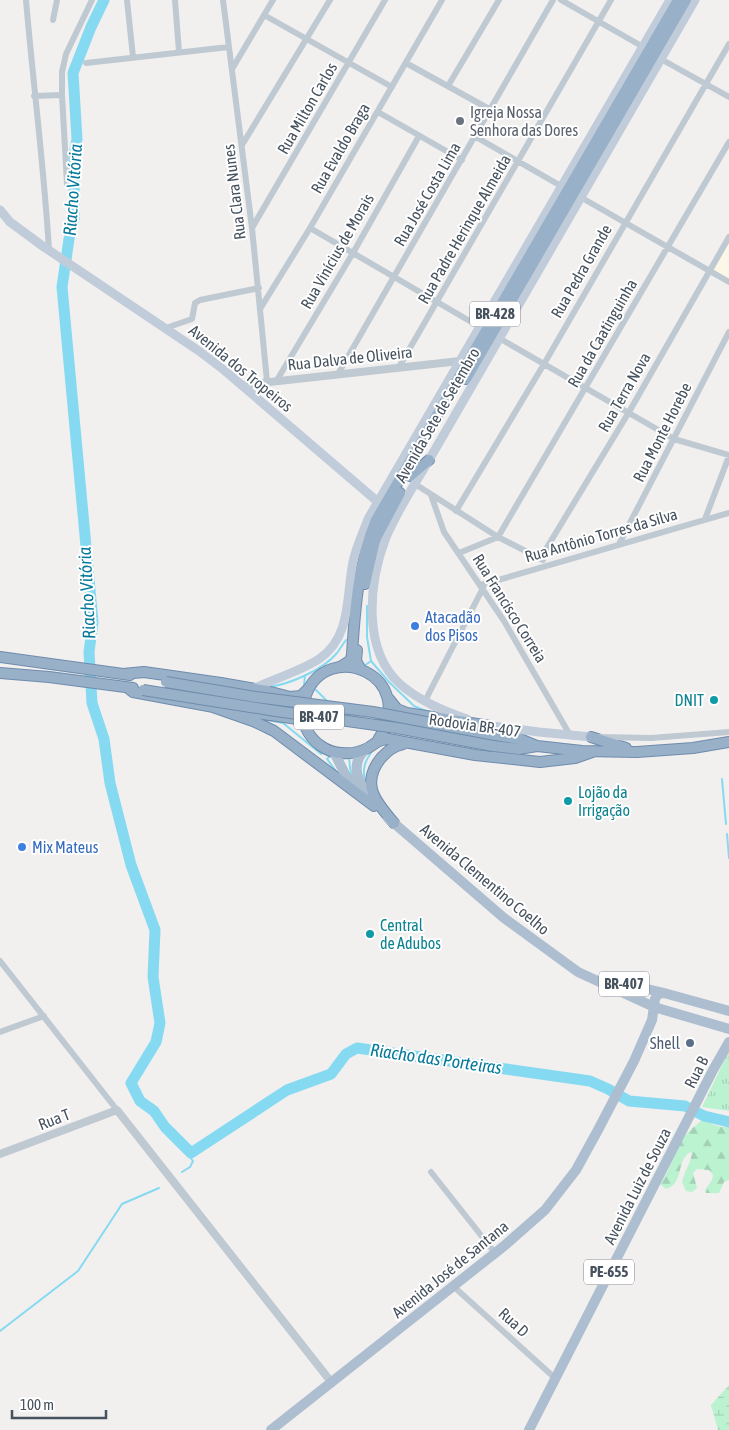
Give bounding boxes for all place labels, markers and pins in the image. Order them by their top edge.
place label: Igreja Nossa Senhora das Dores [470,103,578,139]
marker: Igreja Nossa Senhora das Dores [454,115,466,127]
place label: Atacadão dos Pisos [425,608,481,644]
marker: Atacadão dos Pisos [409,620,421,632]
place label: DNIT [674,691,704,709]
marker: DNIT [708,694,720,706]
place label: Lojão da Irrigação [578,783,630,820]
marker: Lojão da Irrigação [562,795,574,807]
place label: Mix Mateus [32,838,99,856]
marker: Mix Mateus [16,841,28,853]
place label: Central de Adubos [380,916,441,952]
marker: Central de Adubos [364,928,376,940]
place label: Shell [650,1034,681,1052]
marker: Shell [684,1037,696,1049]

